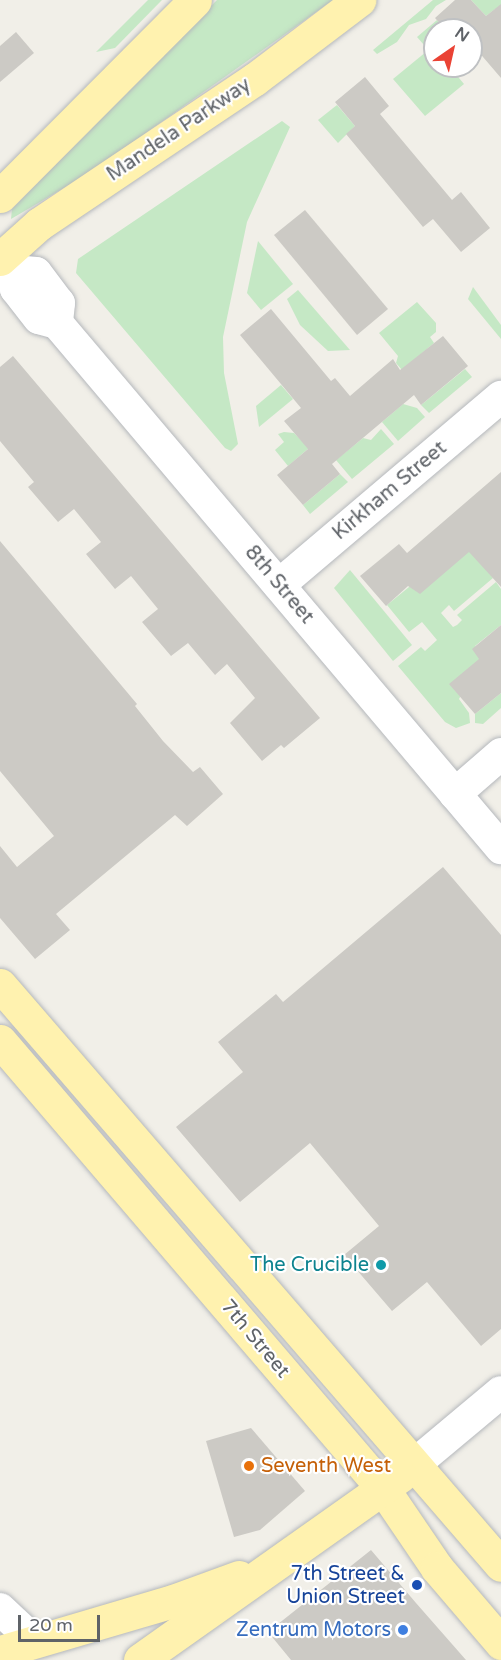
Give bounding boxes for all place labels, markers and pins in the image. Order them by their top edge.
place label: The Crucible [250,1253,369,1277]
marker: The Crucible [374,1258,388,1272]
place label: Seventh West [261,1454,391,1478]
marker: Seventh West [242,1459,256,1473]
place label: 7th Street & Union Street [286,1562,405,1609]
marker: 7th Street & Union Street [410,1578,424,1592]
place label: Zentrum Motors [236,1618,391,1642]
marker: Zentrum Motors [396,1623,410,1637]

